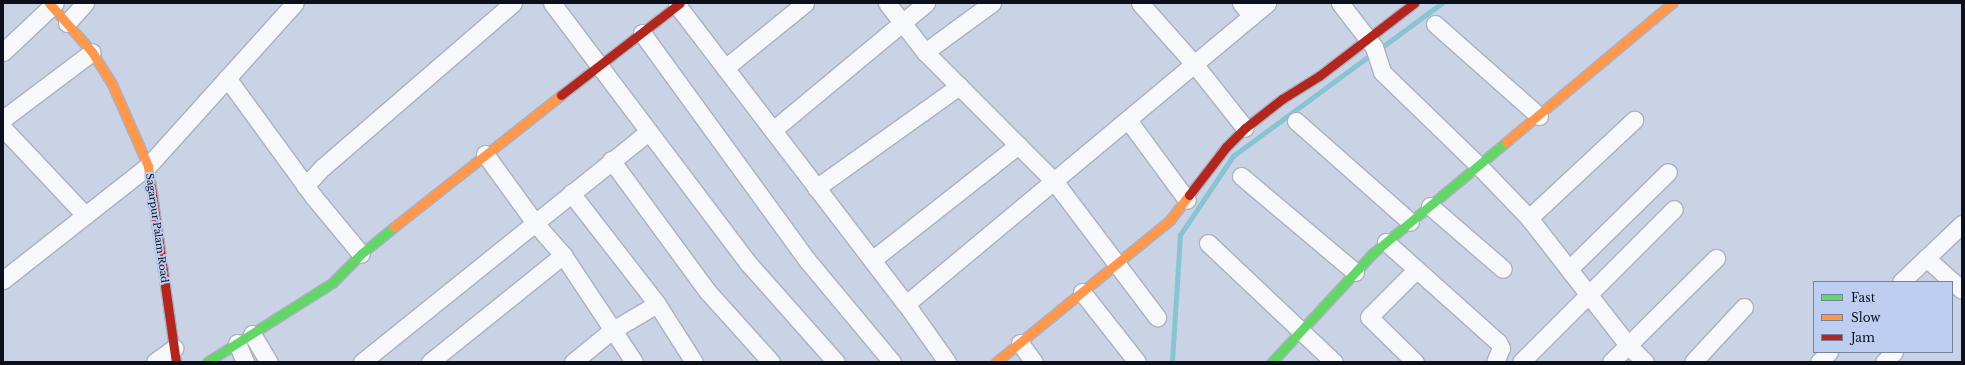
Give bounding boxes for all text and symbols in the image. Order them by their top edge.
street label: Sagarpur Palam Road [143,172,171,284]
legend [1813,281,1953,353]
text: Fast [1851,290,1875,305]
text: Slow [1851,310,1880,325]
text: Jam [1851,330,1875,345]

